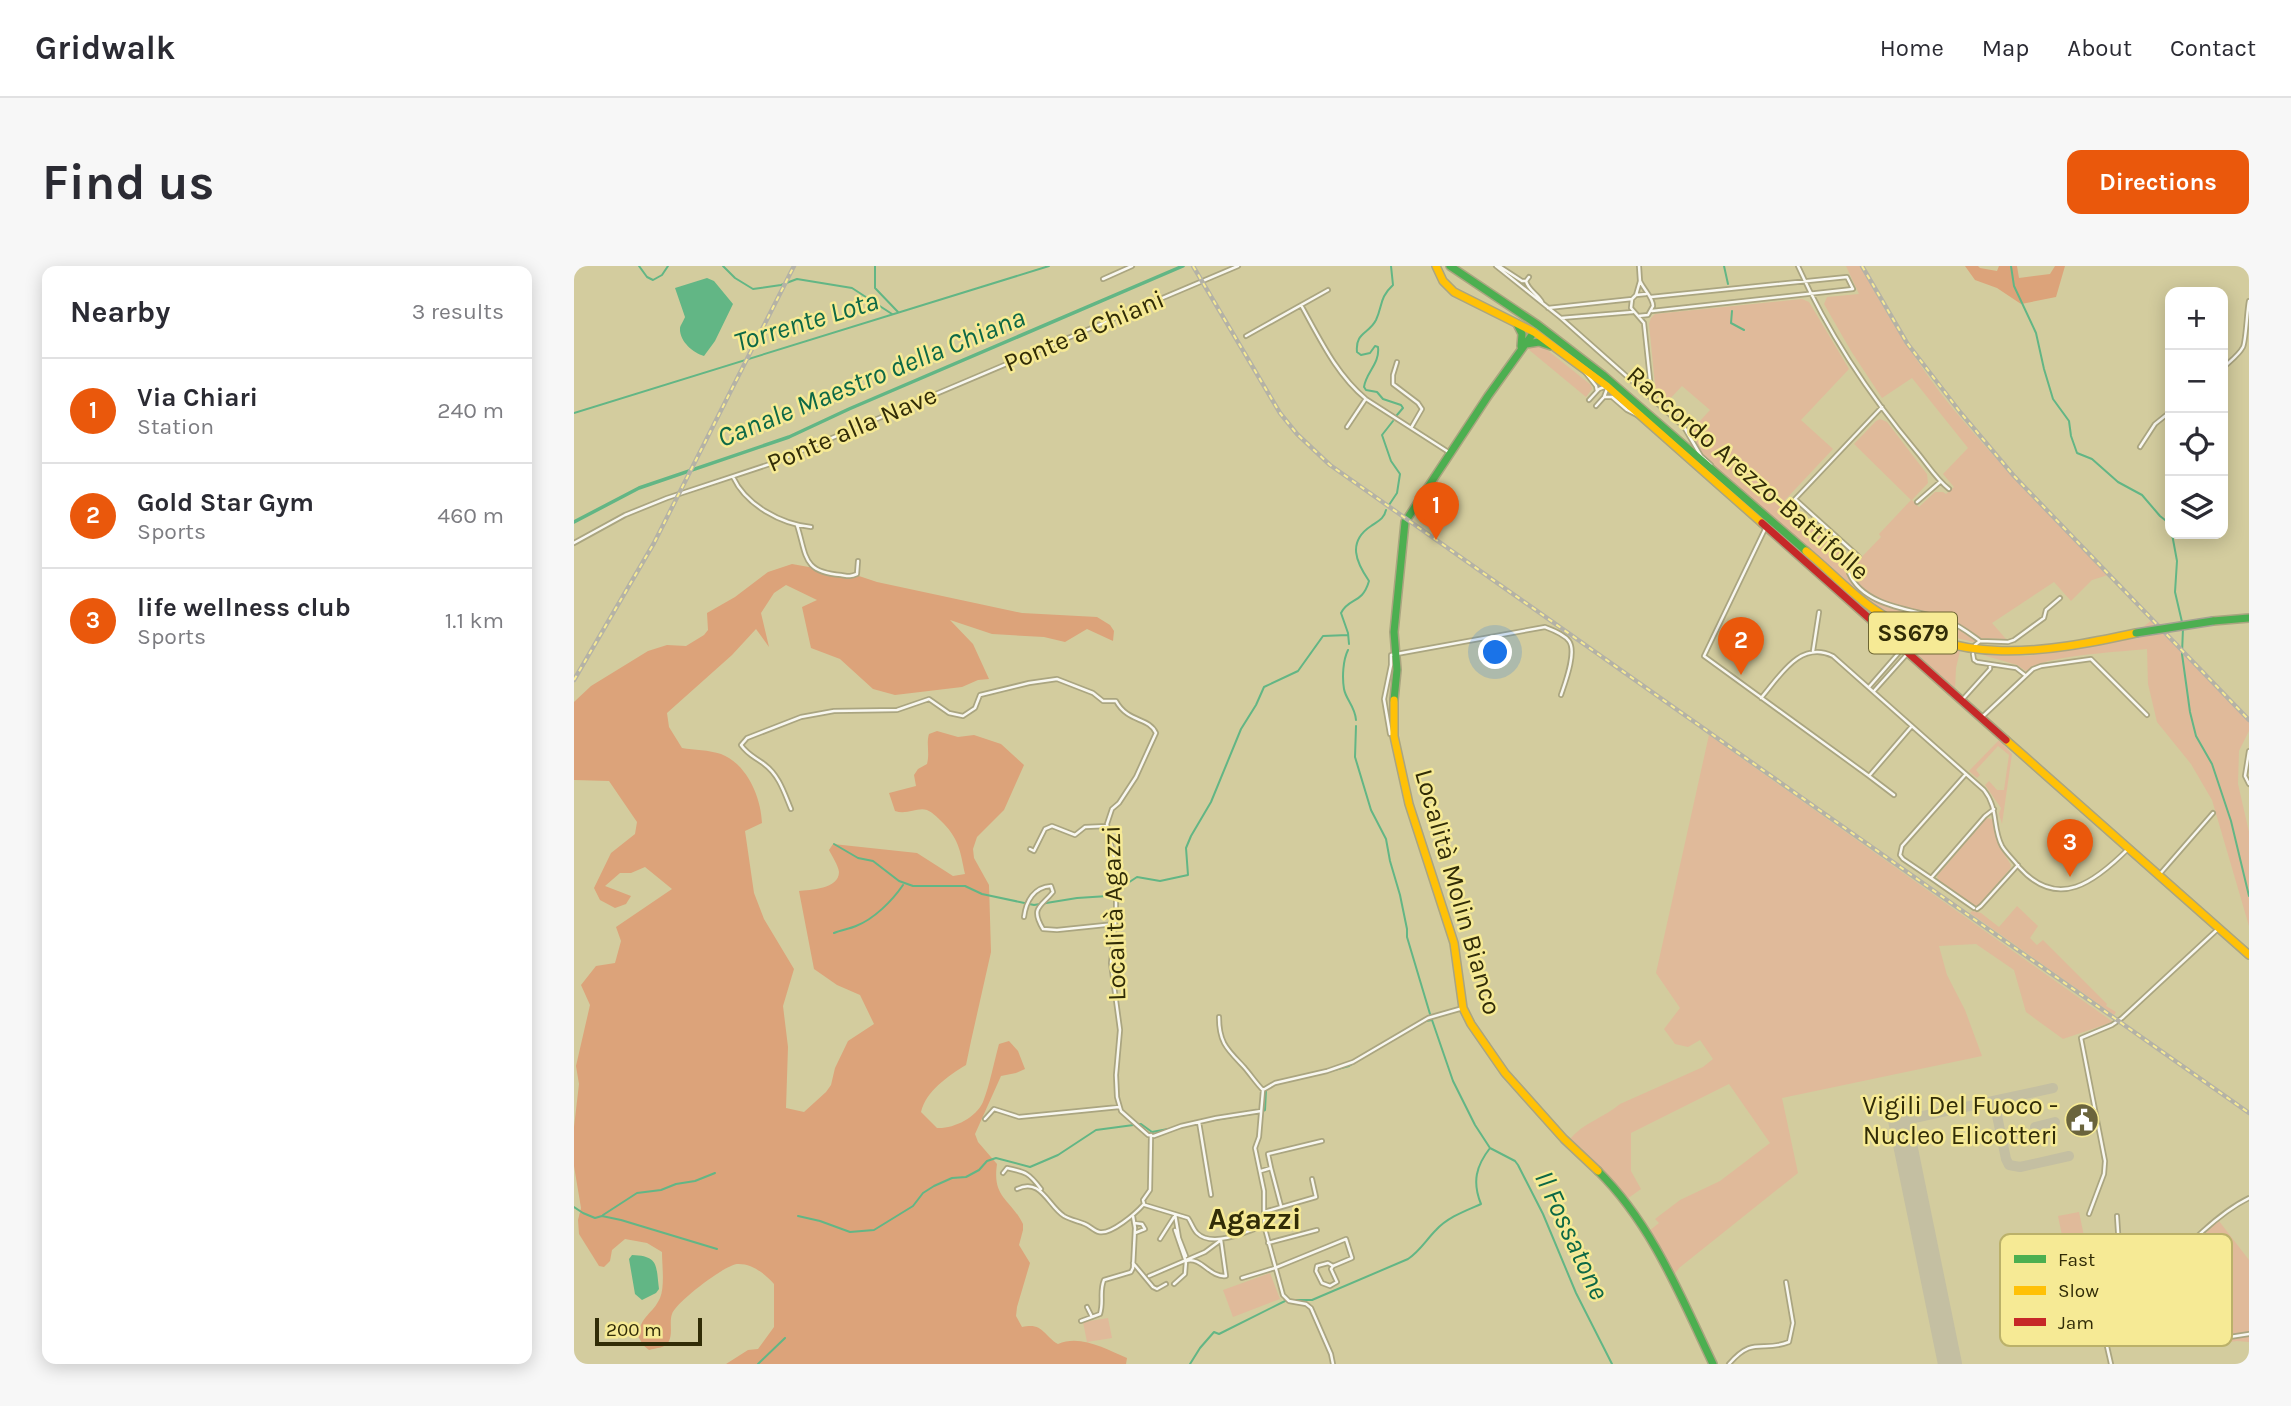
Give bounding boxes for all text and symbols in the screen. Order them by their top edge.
text: Gridwalk [35,29,175,67]
text: Home [1880,34,1944,62]
text: Map [1982,34,2029,62]
text: About [2067,34,2132,62]
text: Contact [2170,34,2256,62]
button: Directions [2067,150,2249,214]
text: Find us [42,154,214,211]
water label: Torrente Lota [730,283,882,359]
street label: Ponte a Chiani [999,283,1169,379]
map controls [2165,287,2228,539]
button: + [2165,287,2228,350]
text: Nearby [70,294,170,330]
text: 3 results [412,298,504,325]
water label: Canale Maestro della Chiana [712,300,1030,454]
button: − [2165,350,2228,413]
street label: Raccordo Arezzo-Battifolle [1621,359,1875,587]
street label: Ponte alla Nave [762,379,942,479]
text: Via Chiari [137,382,258,413]
text: 1 [89,397,97,424]
text: 240 m [437,397,504,424]
text: Station [137,413,214,440]
button: locate [2165,413,2228,476]
button: layers [2165,476,2228,539]
pin: 1 [1413,482,1459,540]
text: Gold Star Gym [137,487,314,518]
text: 2 [86,502,100,529]
text: 460 m [437,502,504,529]
text: Sports [137,518,206,545]
text: life wellness club [137,592,351,623]
text: 3 [86,607,100,634]
text: 1.1 km [445,607,504,634]
road number: SS679 [1869,612,1957,654]
pin: 2 [1718,617,1764,675]
text: Sports [137,623,206,650]
your location [1478,635,1512,669]
street label: Località Molin Bianco [1408,766,1508,1018]
pin: 3 [2047,819,2093,877]
street label: Località Agazzi [1095,825,1133,1001]
place label: Vigili Del Fuoco - Nucleo Elicotteri [1862,1090,2058,1151]
public building icon: Vigili Del Fuoco - Nucleo Elicotteri [2063,1101,2101,1139]
water label: Il Fossatone [1528,1165,1616,1305]
district label: Agazzi [1208,1201,1302,1237]
legend [2000,1234,2232,1346]
text: Fast [2058,1249,2095,1271]
text: Slow [2058,1280,2099,1302]
text: Jam [2058,1312,2094,1334]
scale bar [595,1315,702,1347]
text: 200 m [606,1319,662,1341]

